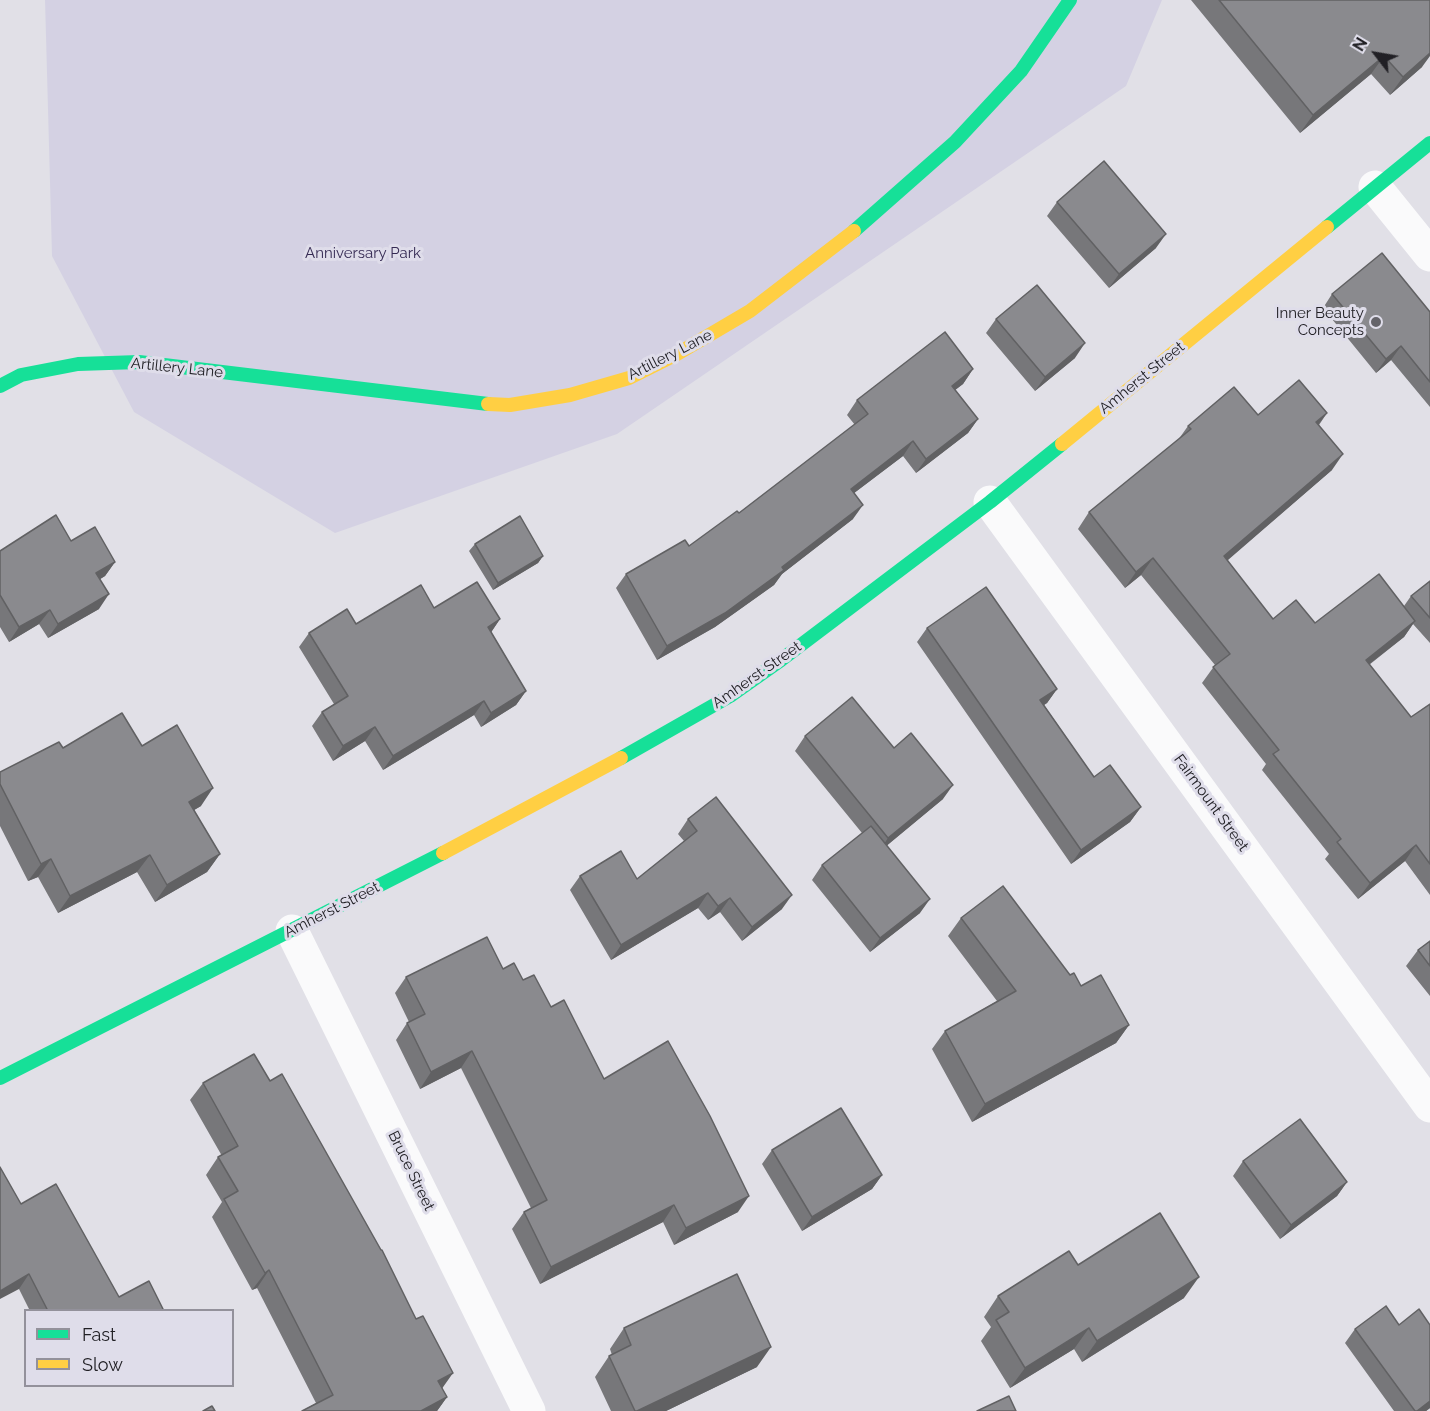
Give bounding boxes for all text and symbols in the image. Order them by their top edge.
north arrow [1346,24,1406,84]
text: N [1349,34,1371,55]
park label: Anniversary Park [305,244,421,262]
place label: Inner Beauty Concepts [1276,304,1364,339]
marker: Inner Beauty Concepts [1369,315,1383,329]
street label: Artillery Lane [625,326,715,384]
street label: Amherst Street [1096,338,1188,418]
street label: Artillery Lane [130,354,224,382]
street label: Amherst Street [709,638,805,712]
street label: Fairmount Street [1170,751,1252,855]
street label: Amherst Street [281,878,383,942]
street label: Bruce Street [384,1128,438,1214]
legend [24,1309,234,1387]
text: Fast [82,1324,116,1345]
text: Slow [82,1354,123,1375]

